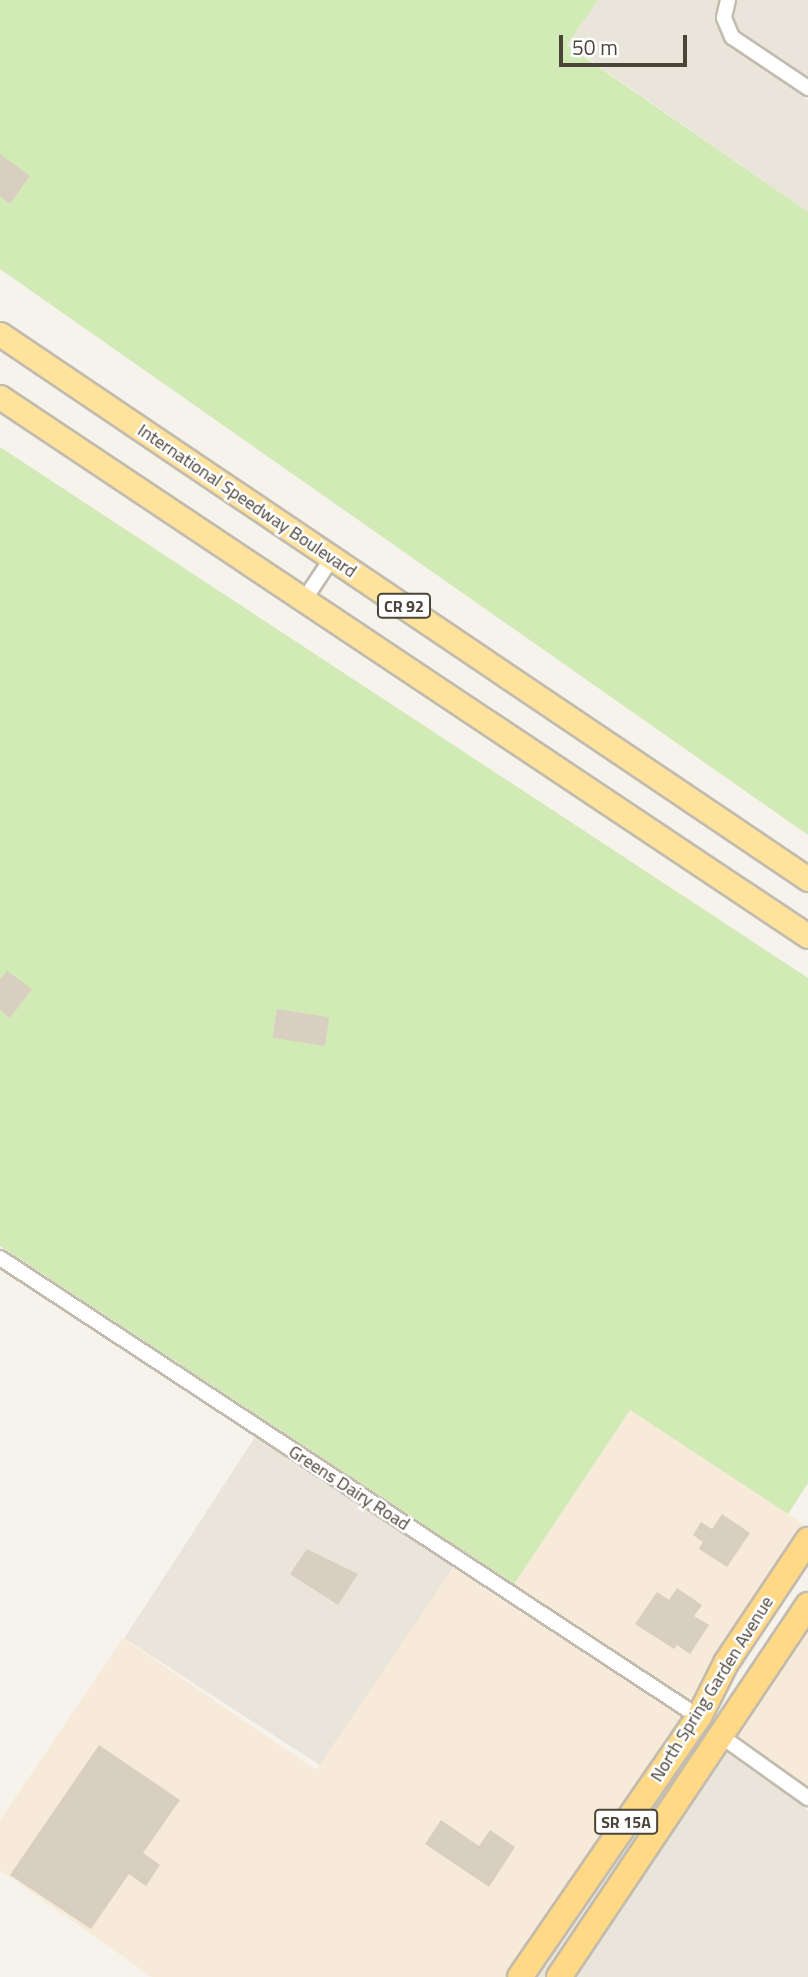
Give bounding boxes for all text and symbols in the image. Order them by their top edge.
scale bar [563,21,691,65]
text: 50 m [572,31,618,63]
street label: International Speedway Boulevard [133,420,361,582]
road number: CR 92 [376,594,432,618]
street label: Greens Dairy Road [285,1441,413,1535]
street label: North Spring Garden Avenue [646,1592,778,1786]
road number: SR 15A [593,1810,659,1834]

